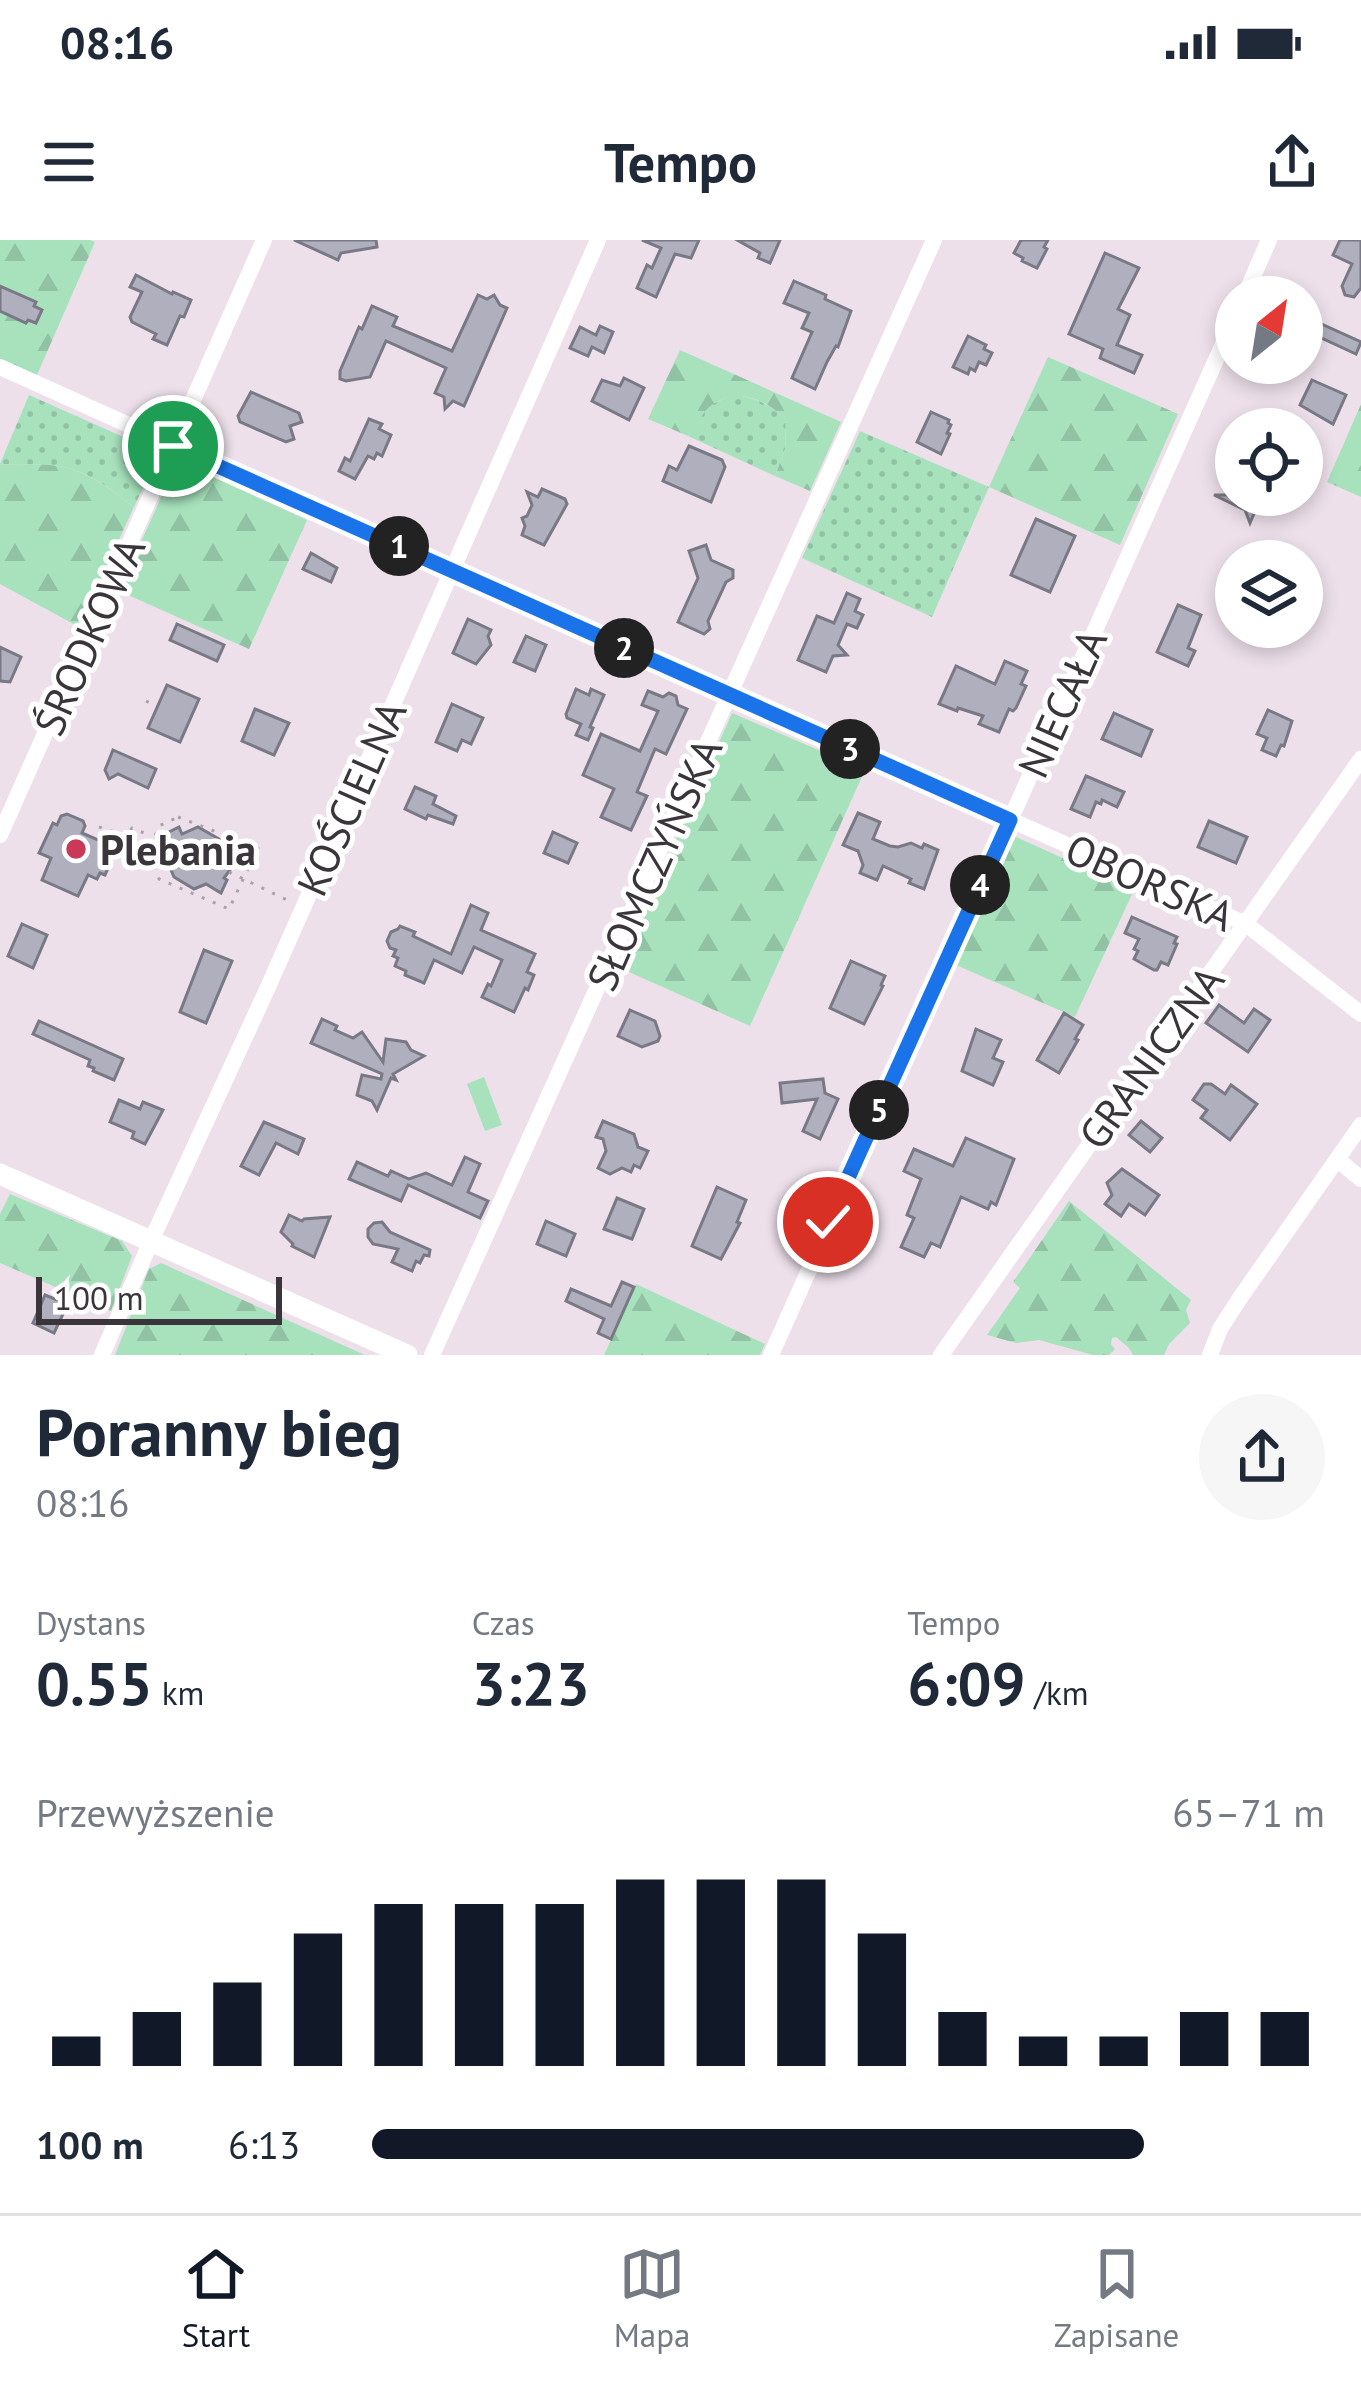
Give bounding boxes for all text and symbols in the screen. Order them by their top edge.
text: 08:16 [60,13,174,71]
text: Tempo [604,127,757,197]
icon: menu [36,129,102,195]
icon: share [1259,129,1325,195]
north arrow [1215,276,1323,384]
map controls [1215,276,1323,648]
pin [122,395,224,497]
button: locate [1215,408,1323,516]
icon: arrive [140,413,206,479]
pin: 1 [369,516,429,576]
text: 1 [390,524,408,567]
street label: ŚRODKOWA [21,528,157,744]
button: layers [1215,540,1323,648]
pin: 2 [594,618,654,678]
street label: NIECAŁA [1005,620,1119,786]
text: 2 [615,626,633,669]
street label: KOŚCIELNA [284,691,419,904]
pin: 3 [820,719,880,779]
text: 3 [841,727,859,770]
street label: SŁOMCZYŃSKA [574,729,734,999]
street label: OBORSKA [1057,821,1243,944]
place label: Plebania [100,822,256,877]
marker: Plebania [63,836,89,862]
pin: 4 [950,855,1010,915]
text: 4 [971,863,989,906]
street label: GRANICZNA [1066,954,1236,1159]
pin: 5 [849,1080,909,1140]
text: 5 [870,1088,888,1131]
pin [777,1171,879,1273]
icon: check [795,1189,861,1255]
scale bar [36,1271,282,1324]
text: 100 m [54,1276,144,1319]
text: Poranny bieg [36,1389,402,1474]
button: share [1199,1394,1325,1520]
text: 08:16 [36,1477,130,1528]
text: Dystans [36,1601,146,1644]
text: Czas [472,1601,535,1644]
text: Tempo [907,1601,1001,1644]
text: 0.55 [36,1644,153,1722]
text: 3:23 [472,1644,590,1722]
text: 6:09 [907,1644,1026,1722]
text: km [153,1671,204,1714]
text: /km [1026,1671,1089,1714]
text: Przewyższenie [36,1787,275,1838]
text: 65–71 m [1172,1787,1325,1838]
text: 100 m [36,2119,144,2170]
text: 6:13 [228,2119,300,2170]
tab: Start [182,2241,250,2356]
tab: Mapa [614,2241,690,2356]
tab: Zapisane [1054,2241,1179,2356]

